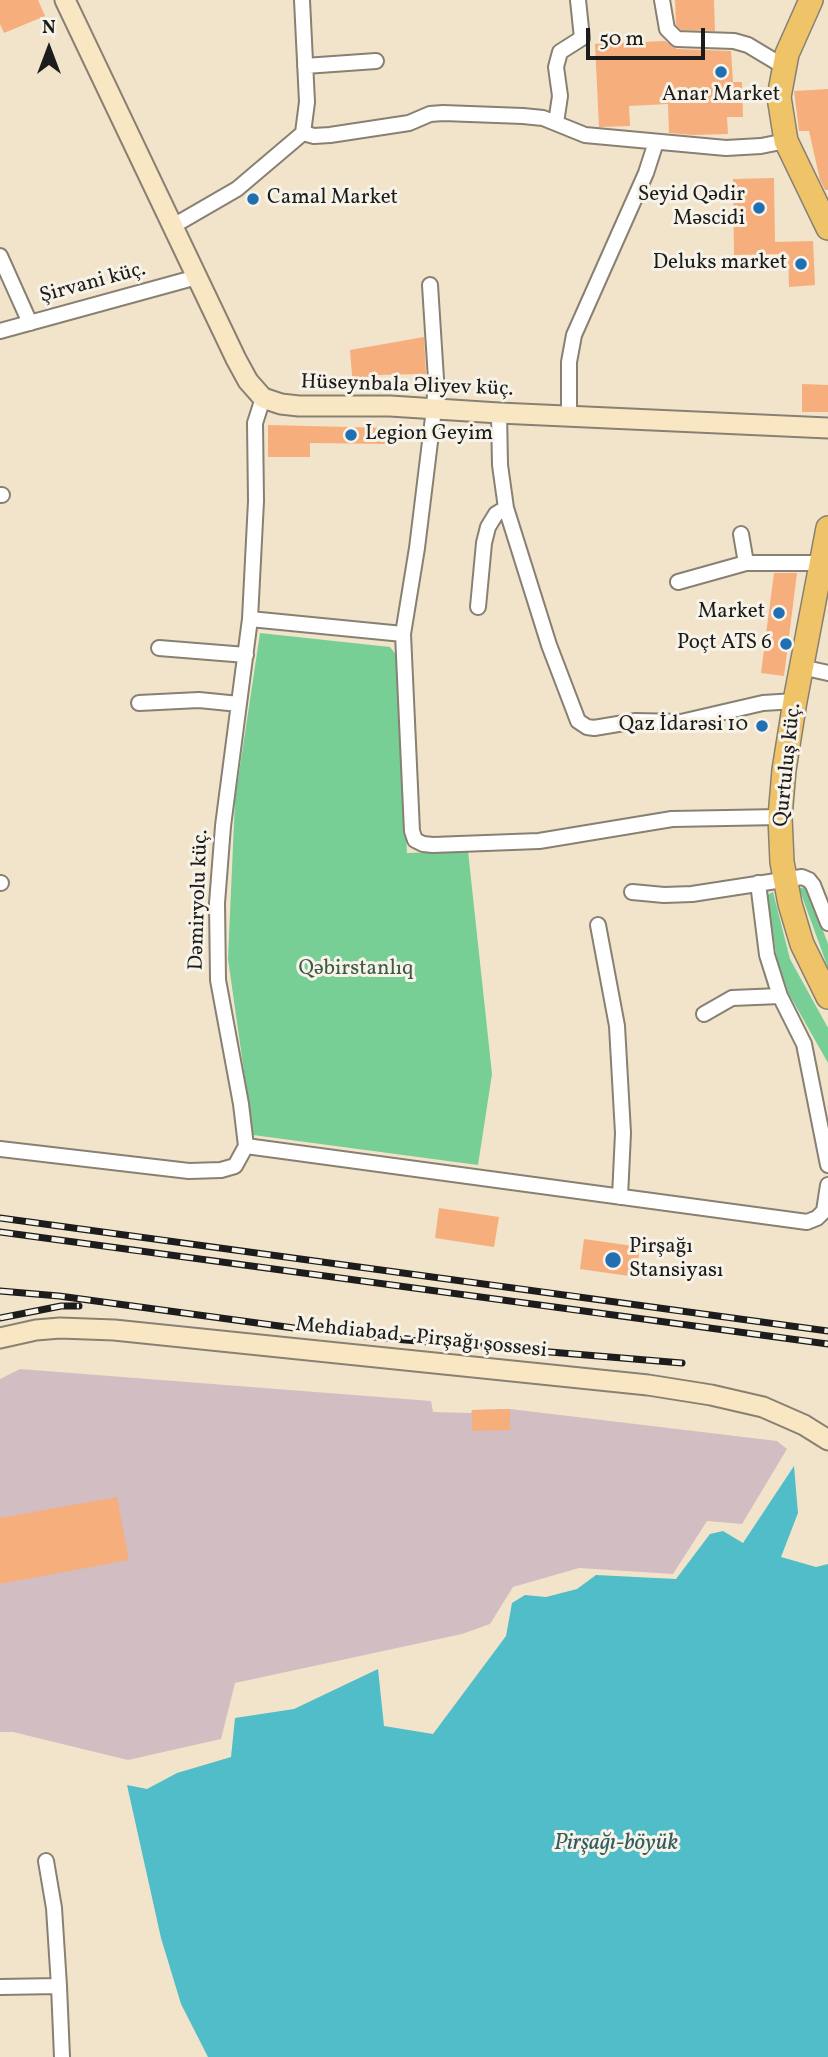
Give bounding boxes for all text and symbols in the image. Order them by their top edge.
north arrow [14,14,84,84]
scale bar [590,14,709,58]
text: N [42,15,56,41]
text: 50 m [599,25,644,54]
marker: Anar Market [713,64,729,80]
place label: Anar Market [662,83,780,109]
place label: Seyid Qədir Məscidi [638,183,745,233]
place label: Camal Market [267,186,398,212]
marker: Camal Market [245,191,261,207]
marker: Seyid Qədir Məscidi [751,200,767,216]
place label: Deluks market [653,251,787,277]
marker: Deluks market [793,256,809,272]
street label: Şirvani küç. [37,258,149,310]
street label: Hüseynbala Əliyev küç. [300,371,514,403]
place label: Legion Geyim [365,422,493,448]
marker: Legion Geyim [343,427,359,443]
place label: Market [698,600,765,626]
marker: Market [771,605,787,621]
place label: Poçt ATS 6 [677,631,772,657]
marker: Poçt ATS 6 [778,636,794,652]
street label: Qurtuluş küç. [770,702,808,828]
place label: Qaz İdarəsi 10 [619,713,748,739]
marker: Qaz İdarəsi 10 [754,718,770,734]
street label: Dəmiryolu küç. [185,829,215,971]
park label: Qəbirstanlıq [298,957,414,983]
place label: Pirşağı Stansiyası [629,1235,723,1285]
marker: Pirşağı Stansiyası [603,1250,623,1270]
street label: Mehdiabad - Pirşağı şossesi [294,1313,548,1365]
water label: Pirşağı-böyük [554,1831,678,1859]

